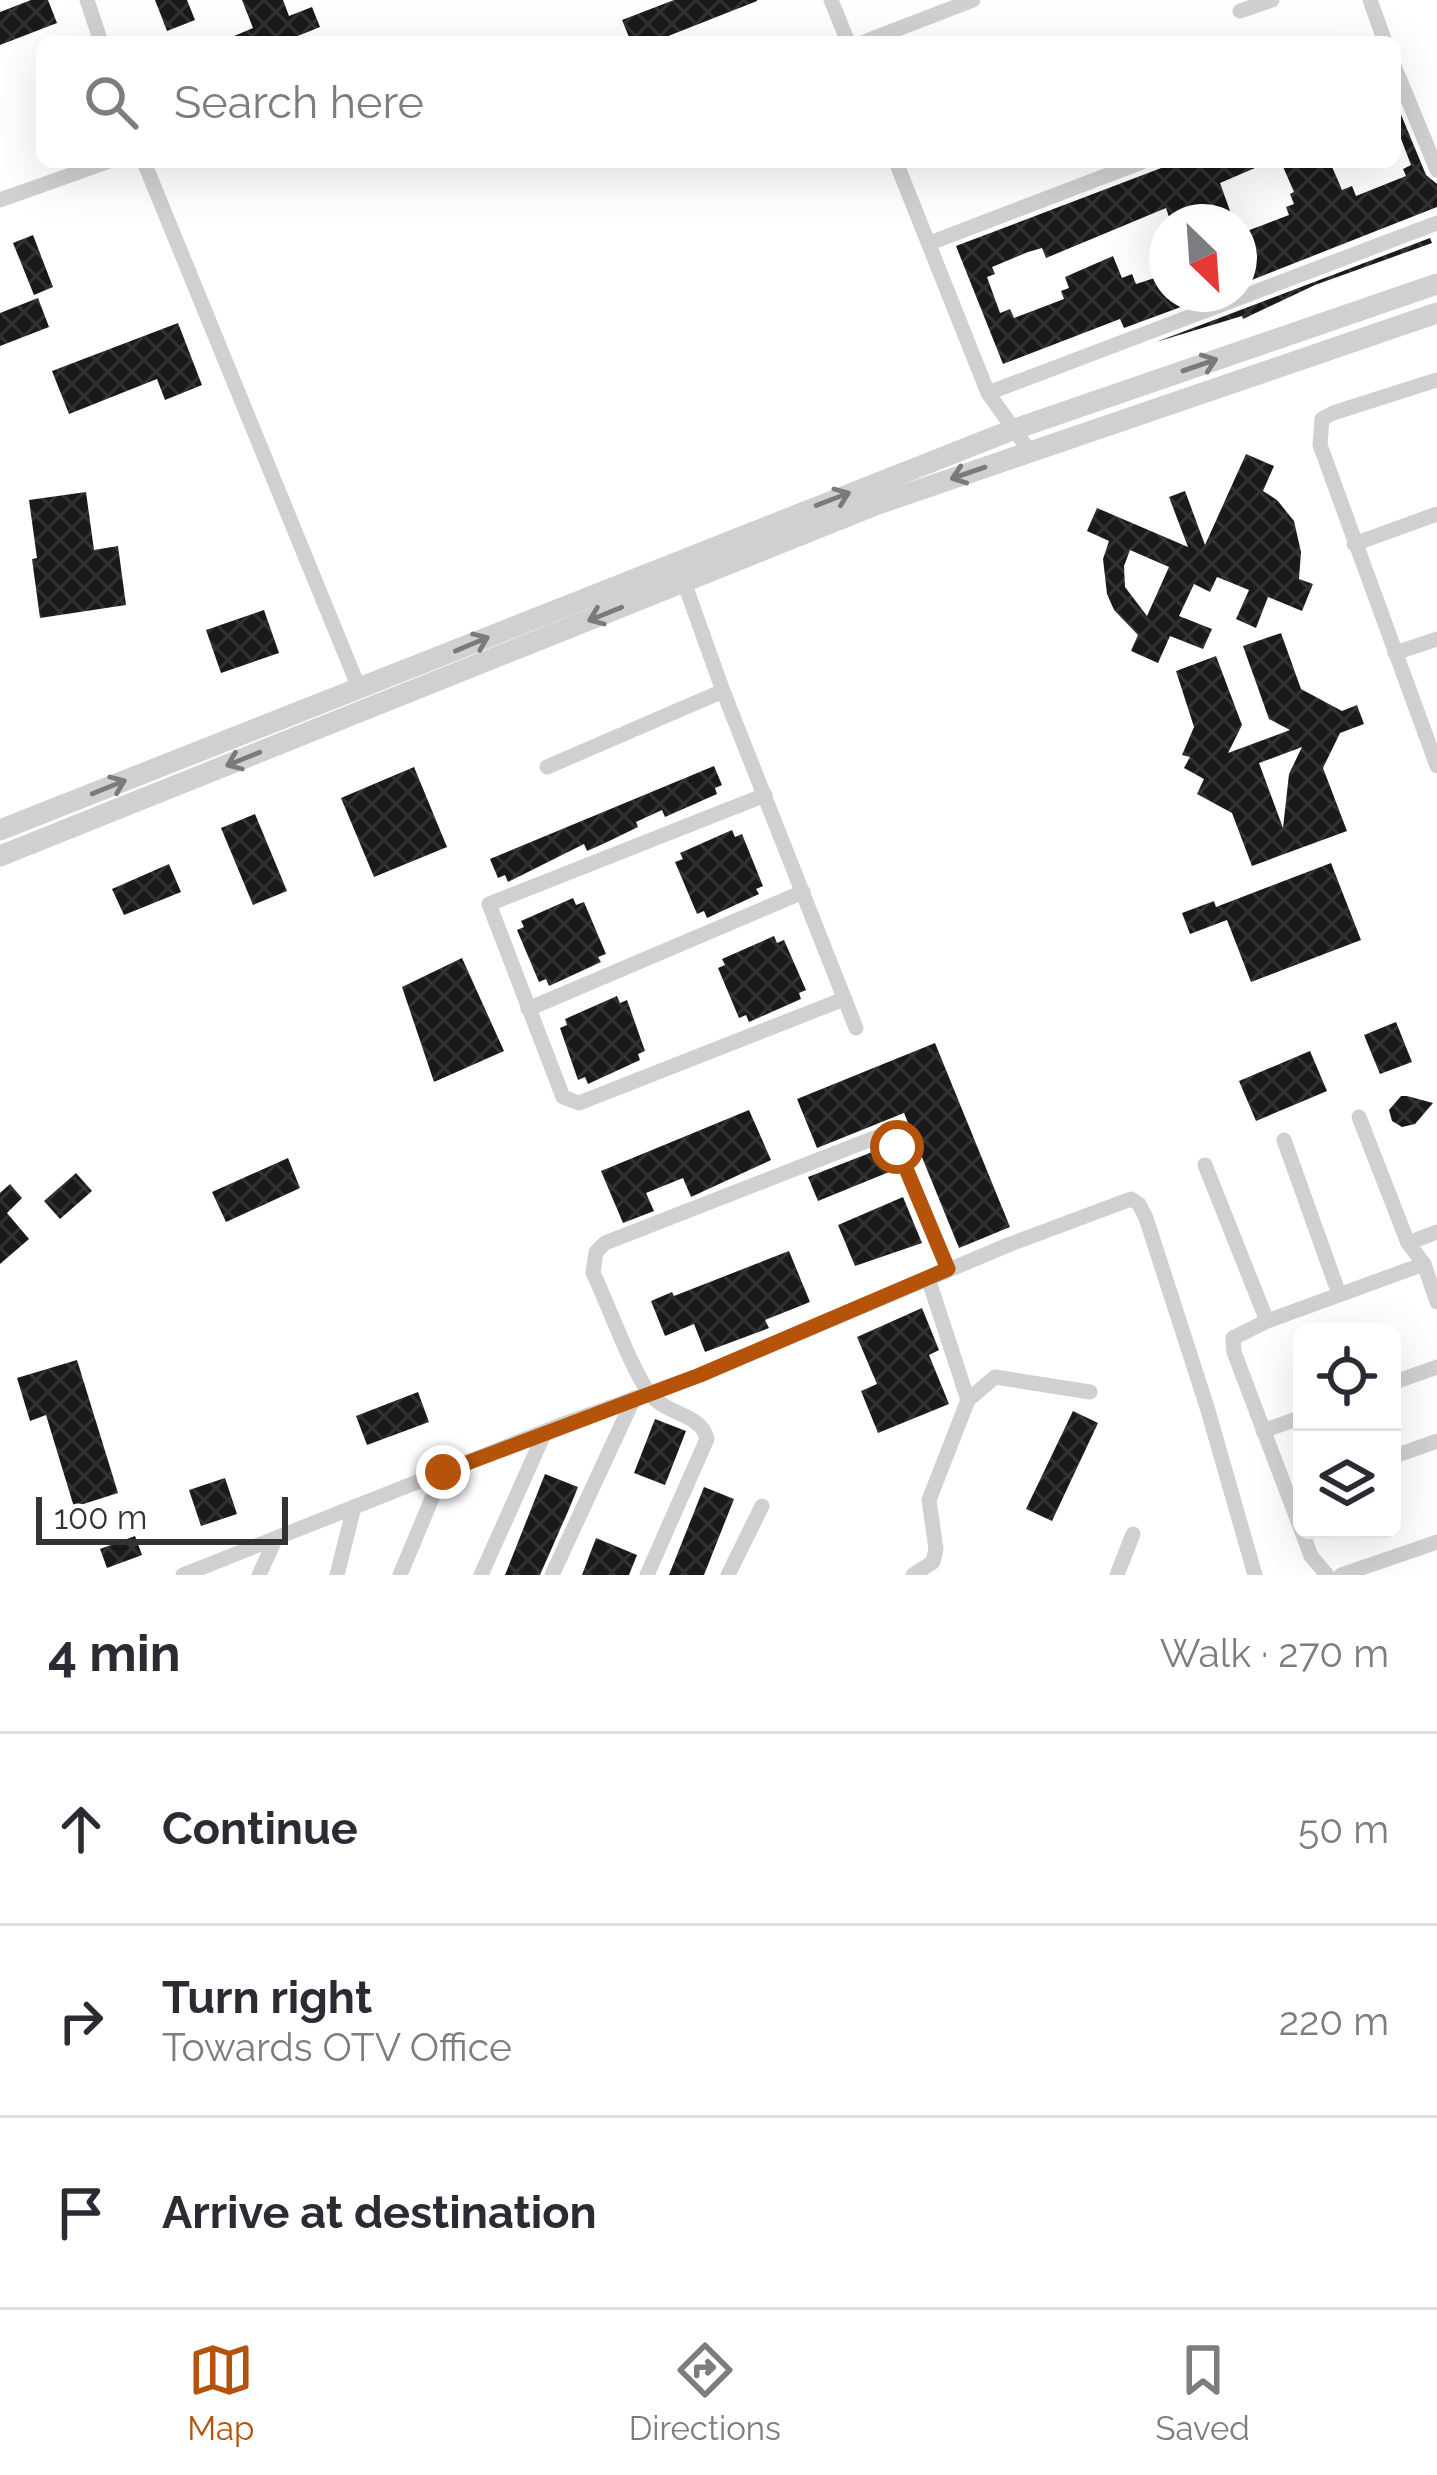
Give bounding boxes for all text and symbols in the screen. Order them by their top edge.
search box [36,36,1401,168]
icon: search [78,69,144,135]
text: Search here [174,76,424,129]
north arrow [1149,204,1257,312]
one-way arrow [1181,353,1218,374]
one-way arrow [951,464,988,485]
one-way arrow [814,486,851,508]
one-way arrow [588,605,625,626]
one-way arrow [452,632,489,653]
one-way arrow [226,750,263,771]
one-way arrow [89,775,126,796]
route start [870,1120,924,1174]
map controls [1293,1323,1401,1539]
button: locate [1293,1323,1401,1431]
button: layers [1293,1431,1401,1539]
route end [416,1445,470,1499]
scale bar [36,1491,288,1544]
text: 100 m [54,1498,147,1537]
text: 4 min [48,1623,181,1683]
text: Walk · 270 m [1160,1630,1389,1676]
icon: ahead [48,1796,114,1862]
text: Continue [162,1802,358,1855]
text: 50 m [1298,1806,1389,1852]
text: Turn right [162,1971,372,2024]
icon: right [48,1988,114,2054]
text: 220 m [1279,1998,1389,2044]
text: Towards OTV Office [162,2024,512,2070]
icon: arrive [48,2180,114,2246]
text: Arrive at destination [162,2186,597,2239]
tab: Map [187,2337,254,2448]
tab: Directions [629,2337,781,2448]
tab: Saved [1155,2337,1250,2448]

